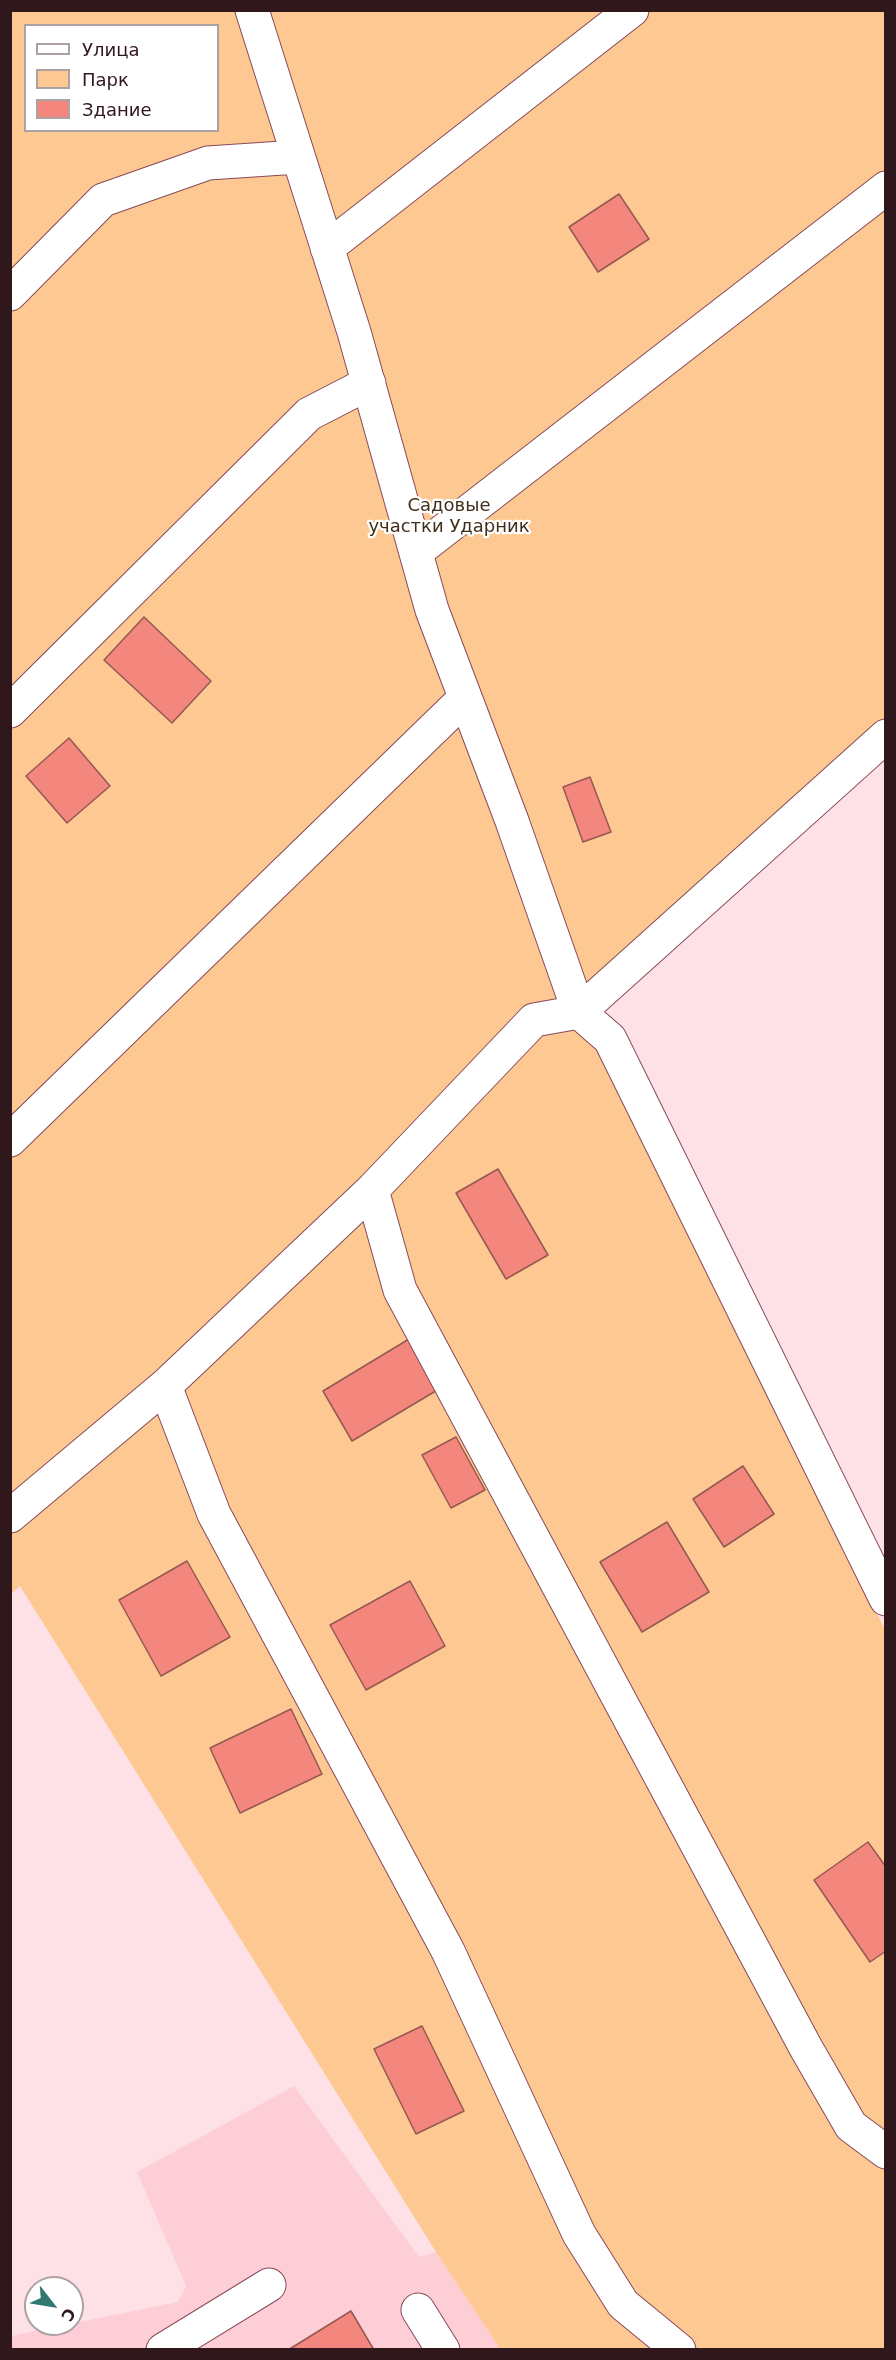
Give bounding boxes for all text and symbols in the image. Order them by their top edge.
legend [24,24,219,132]
text: Улица [82,39,139,60]
text: Парк [82,69,129,90]
text: Здание [82,99,152,120]
park label: Садовые участки Ударник [368,495,530,538]
north arrow [24,2276,84,2336]
text: С [57,2305,79,2324]

